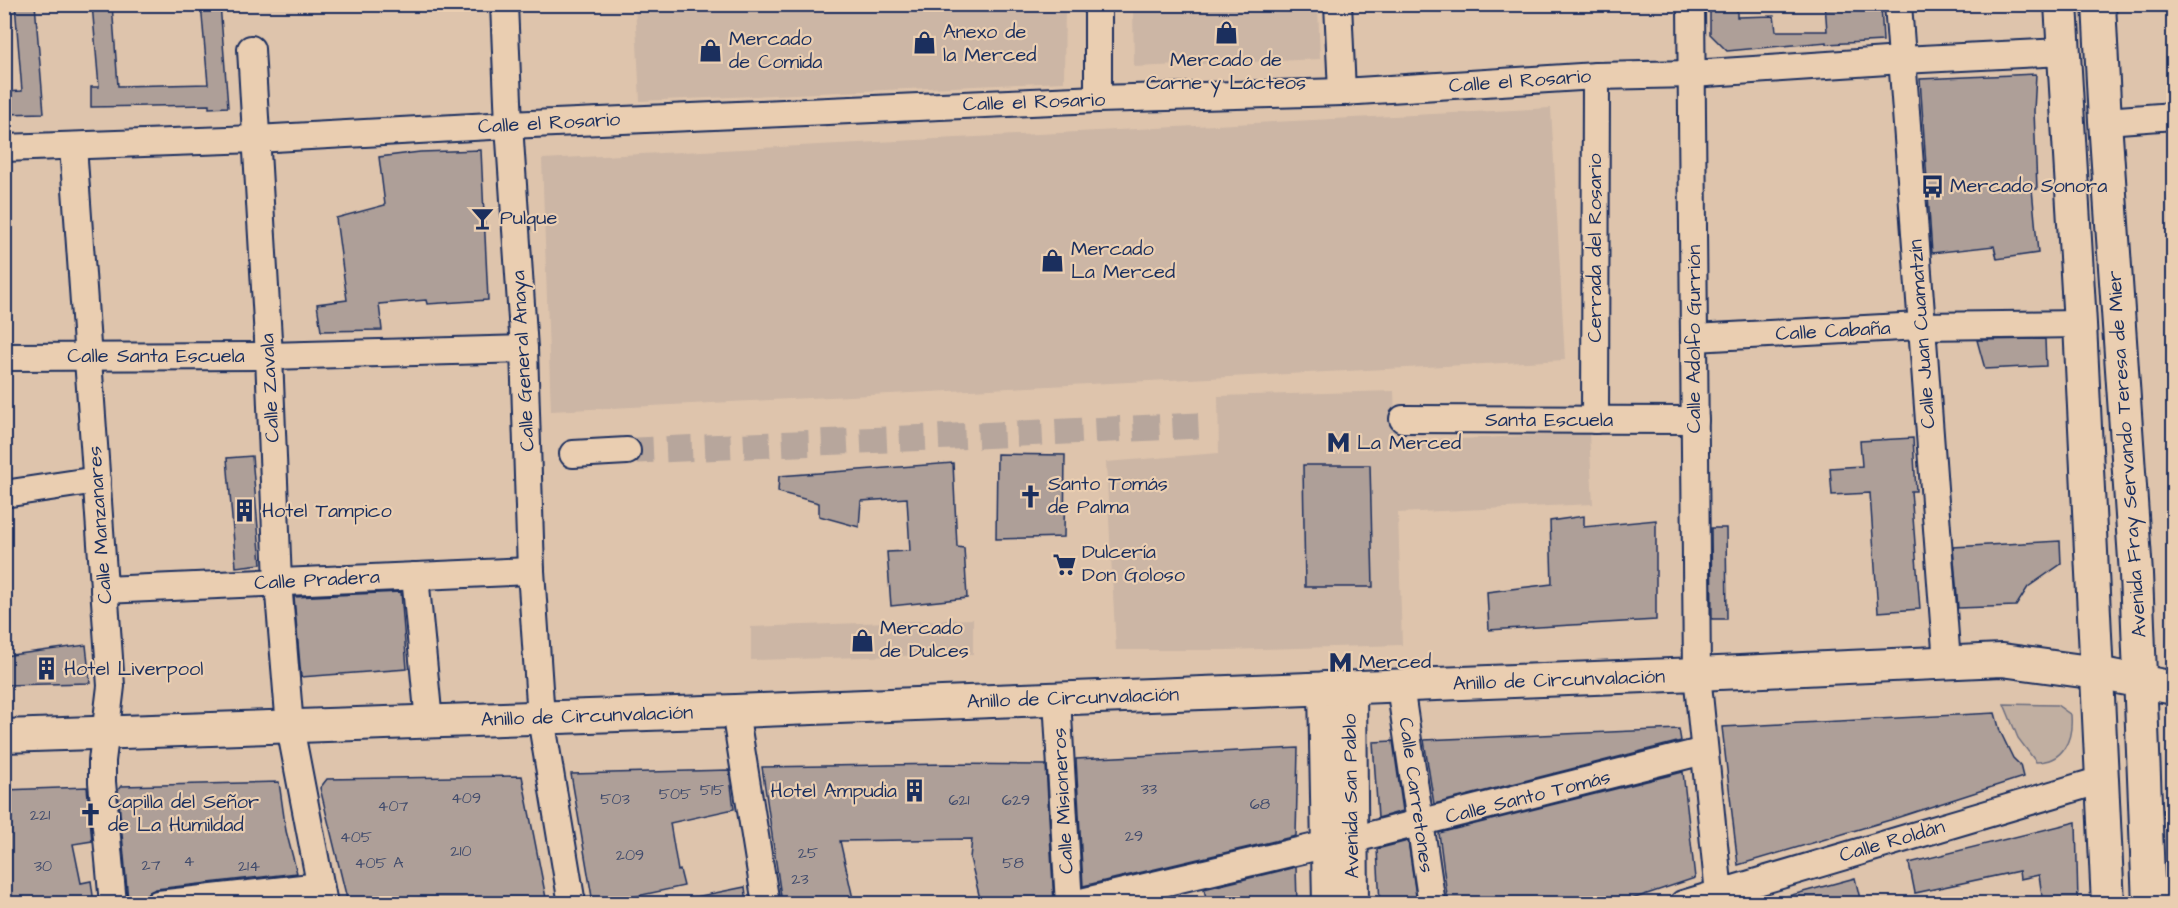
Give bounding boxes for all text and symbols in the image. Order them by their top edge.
place label: Anexo de la Merced [943,18,1036,69]
shop icon: Mercado de Carne y Lácteos [1213,19,1239,45]
place label: Mercado de Comida [729,25,823,76]
shop icon: Anexo de la Merced [912,30,938,56]
shop icon: Mercado de Comida [698,37,724,63]
place label: Mercado de Carne y Lácteos [1146,46,1306,98]
street label: Calle el Rosario [1448,62,1592,100]
street label: Calle el Rosario [962,86,1106,118]
street label: Calle el Rosario [477,105,621,141]
street label: Cerrada del Rosario [1581,154,1609,342]
place label: Mercado Sonora [1950,172,2107,200]
bus stop icon: Mercado Sonora [1919,173,1945,199]
place label: Pulque [500,204,557,232]
bar icon: Pulque [469,205,495,231]
place label: Mercado La Merced [1071,235,1175,286]
street label: Calle Juan Cuamatzín [1901,238,1943,430]
street label: Calle Adolfo Gurrión [1680,245,1708,433]
shop icon: Mercado La Merced [1040,247,1066,273]
street label: Avenida Fray Servando Teresa de Mier [2100,269,2155,639]
street label: Calle General Anaya [504,270,543,452]
street label: Calle Cabaña [1775,314,1891,348]
street label: Calle Zavala [253,333,287,443]
street label: Calle Santa Escuela [67,342,245,370]
street label: Santa Escuela [1485,406,1613,434]
place label: La Merced [1357,429,1461,457]
metro station icon: La Merced [1326,430,1352,456]
street label: Calle Manzanares [81,445,119,605]
place label: Santo Tomás de Palma [1048,470,1168,521]
church icon: Santo Tomás de Palma [1017,483,1043,509]
place label: Hotel Tampico [262,497,392,525]
building icon: Hotel Tampico [231,498,257,524]
place label: Dulcería Don Goloso [1082,538,1185,589]
supermarket icon: Dulcería Don Goloso [1051,551,1077,577]
street label: Calle Pradera [254,563,380,597]
place label: Mercado de Dulces [880,614,969,665]
shop icon: Mercado de Dulces [849,627,875,653]
place label: Merced [1359,648,1431,676]
metro station icon: Merced [1328,649,1354,675]
place label: Hotel Liverpool [64,655,203,683]
building icon: Hotel Liverpool [33,656,59,682]
street label: Anillo de Circunvalación [1452,662,1666,698]
street label: Anillo de Circunvalación [966,680,1180,716]
street label: Anillo de Circunvalación [480,698,694,734]
street label: Avenida San Pablo [1336,713,1366,879]
street label: Calle Carretones [1391,715,1441,875]
street label: Calle Misioneros [1045,727,1081,875]
street label: Calle Santo Tomás [1442,763,1614,831]
place label: Hotel Ampudia [770,777,897,805]
building icon: Hotel Ampudia [902,778,928,804]
house number: 33 [1141,778,1157,800]
house number: 515 [700,779,725,801]
house number: 505 [659,783,692,805]
house number: 409 [451,787,481,809]
place label: Capilla del Señor de La Humildad [108,788,259,839]
house number: 503 [600,788,630,810]
house number: 621 [948,789,970,811]
house number: 629 [1002,789,1030,811]
house number: 68 [1250,793,1270,815]
house number: 407 [378,795,409,817]
church icon: Capilla del Señor de La Humildad [77,801,103,827]
house number: 221 [30,804,50,826]
street label: Calle Roldán [1836,813,1948,869]
house number: 29 [1125,825,1143,847]
house number: 405 [340,826,373,848]
house number: 210 [450,840,472,862]
house number: 25 [798,842,819,864]
house number: 209 [616,844,644,866]
house number: 4 [184,850,195,872]
house number: 405 A [355,852,403,874]
house number: 58 [1002,852,1024,874]
house number: 27 [142,854,161,876]
house number: 30 [34,855,52,877]
house number: 214 [238,855,260,877]
house number: 23 [791,868,809,890]

